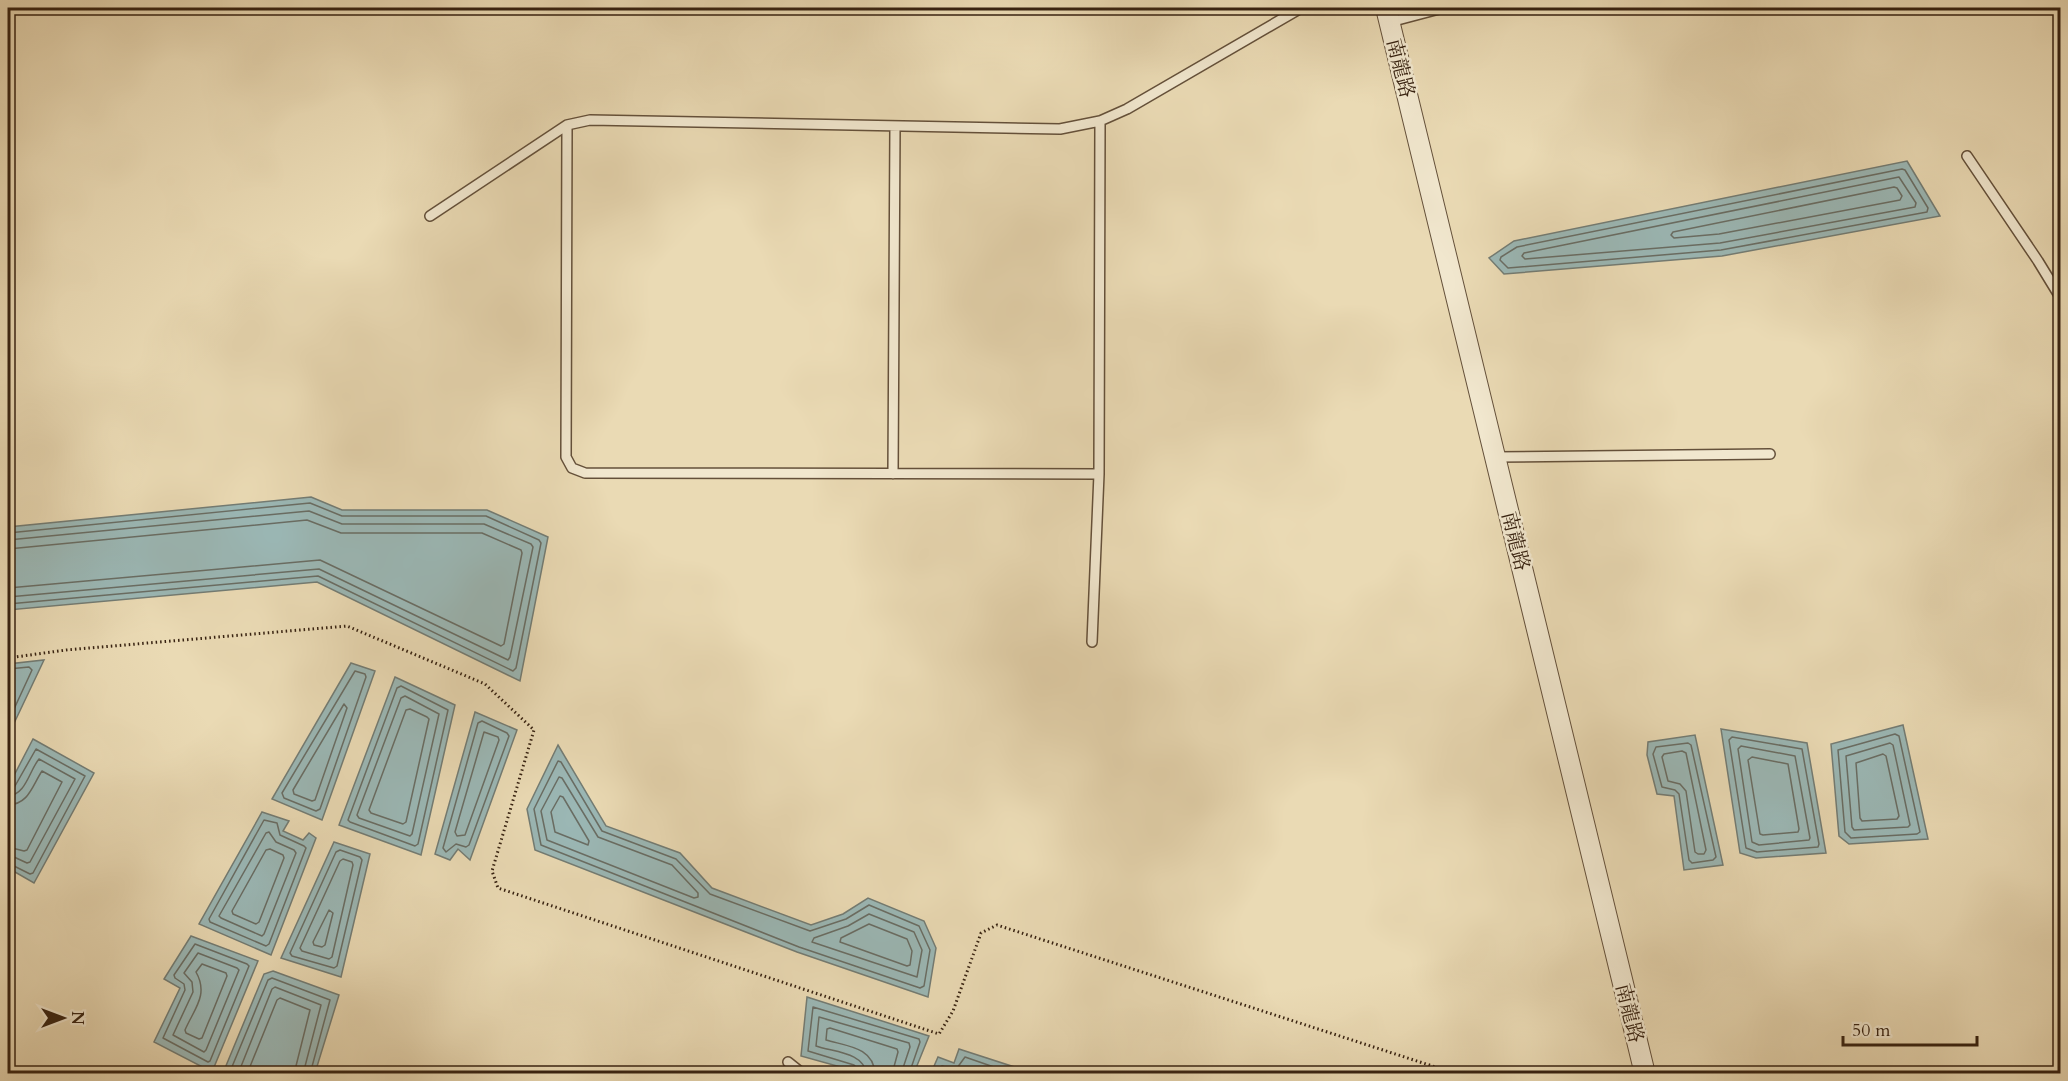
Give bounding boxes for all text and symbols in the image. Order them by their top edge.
street label: 南龍路 [1380,36,1421,100]
street label: 南龍路 [1495,509,1536,573]
street label: 南龍路 [1609,981,1650,1045]
north arrow [33,988,93,1048]
scale bar [1843,1009,1976,1047]
text: N [66,1011,88,1025]
text: 50 m [1852,1018,1891,1043]

